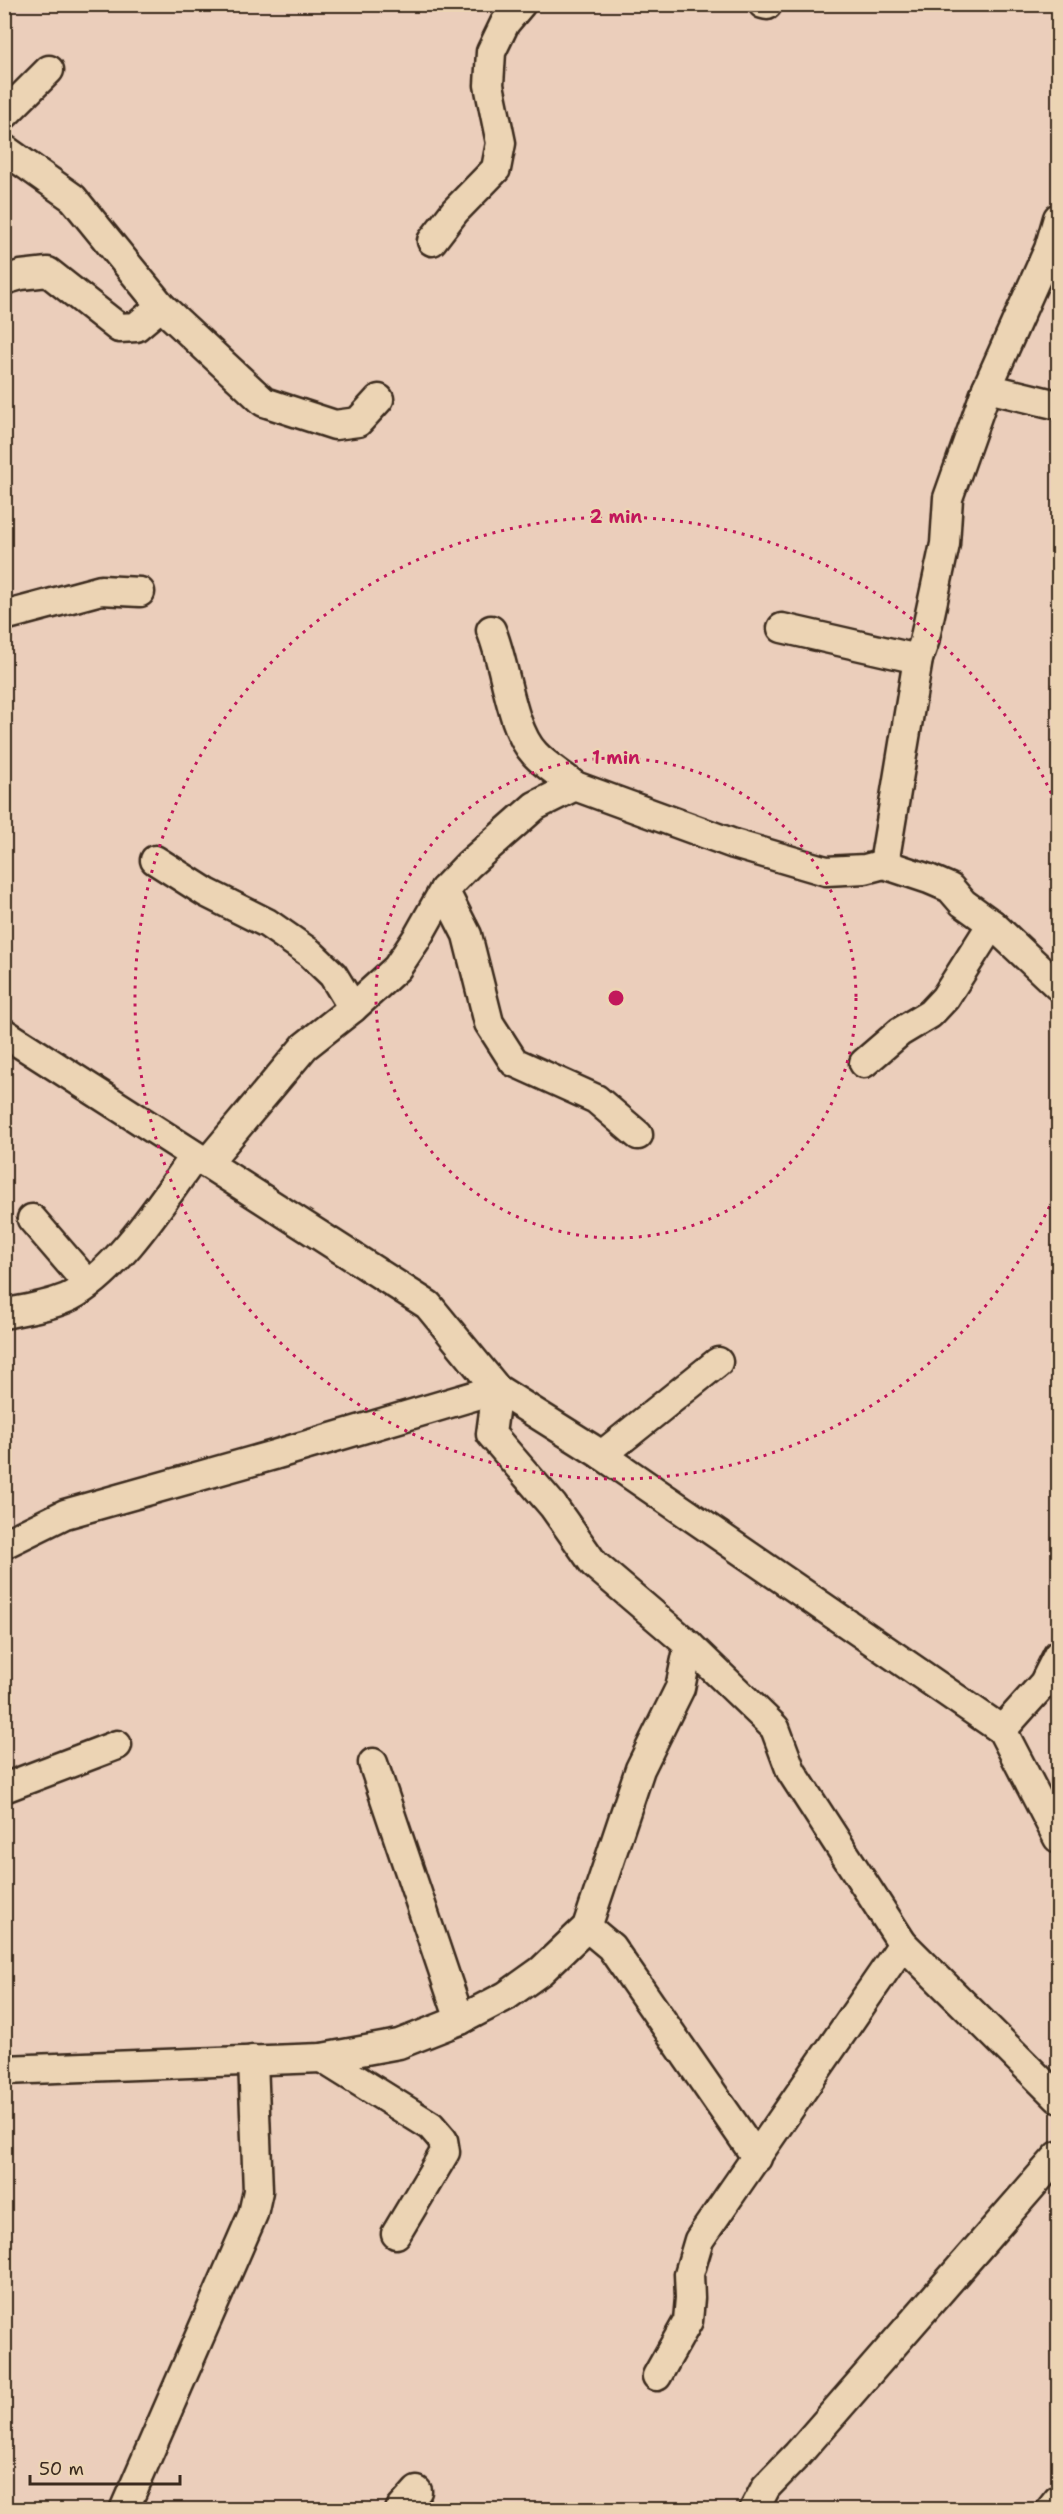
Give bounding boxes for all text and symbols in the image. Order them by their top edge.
text: 2 min [590,505,642,529]
text: 1 min [592,746,640,770]
centre of rings [606,988,626,1008]
scale bar [30,2448,180,2486]
text: 50 m [39,2457,84,2481]

